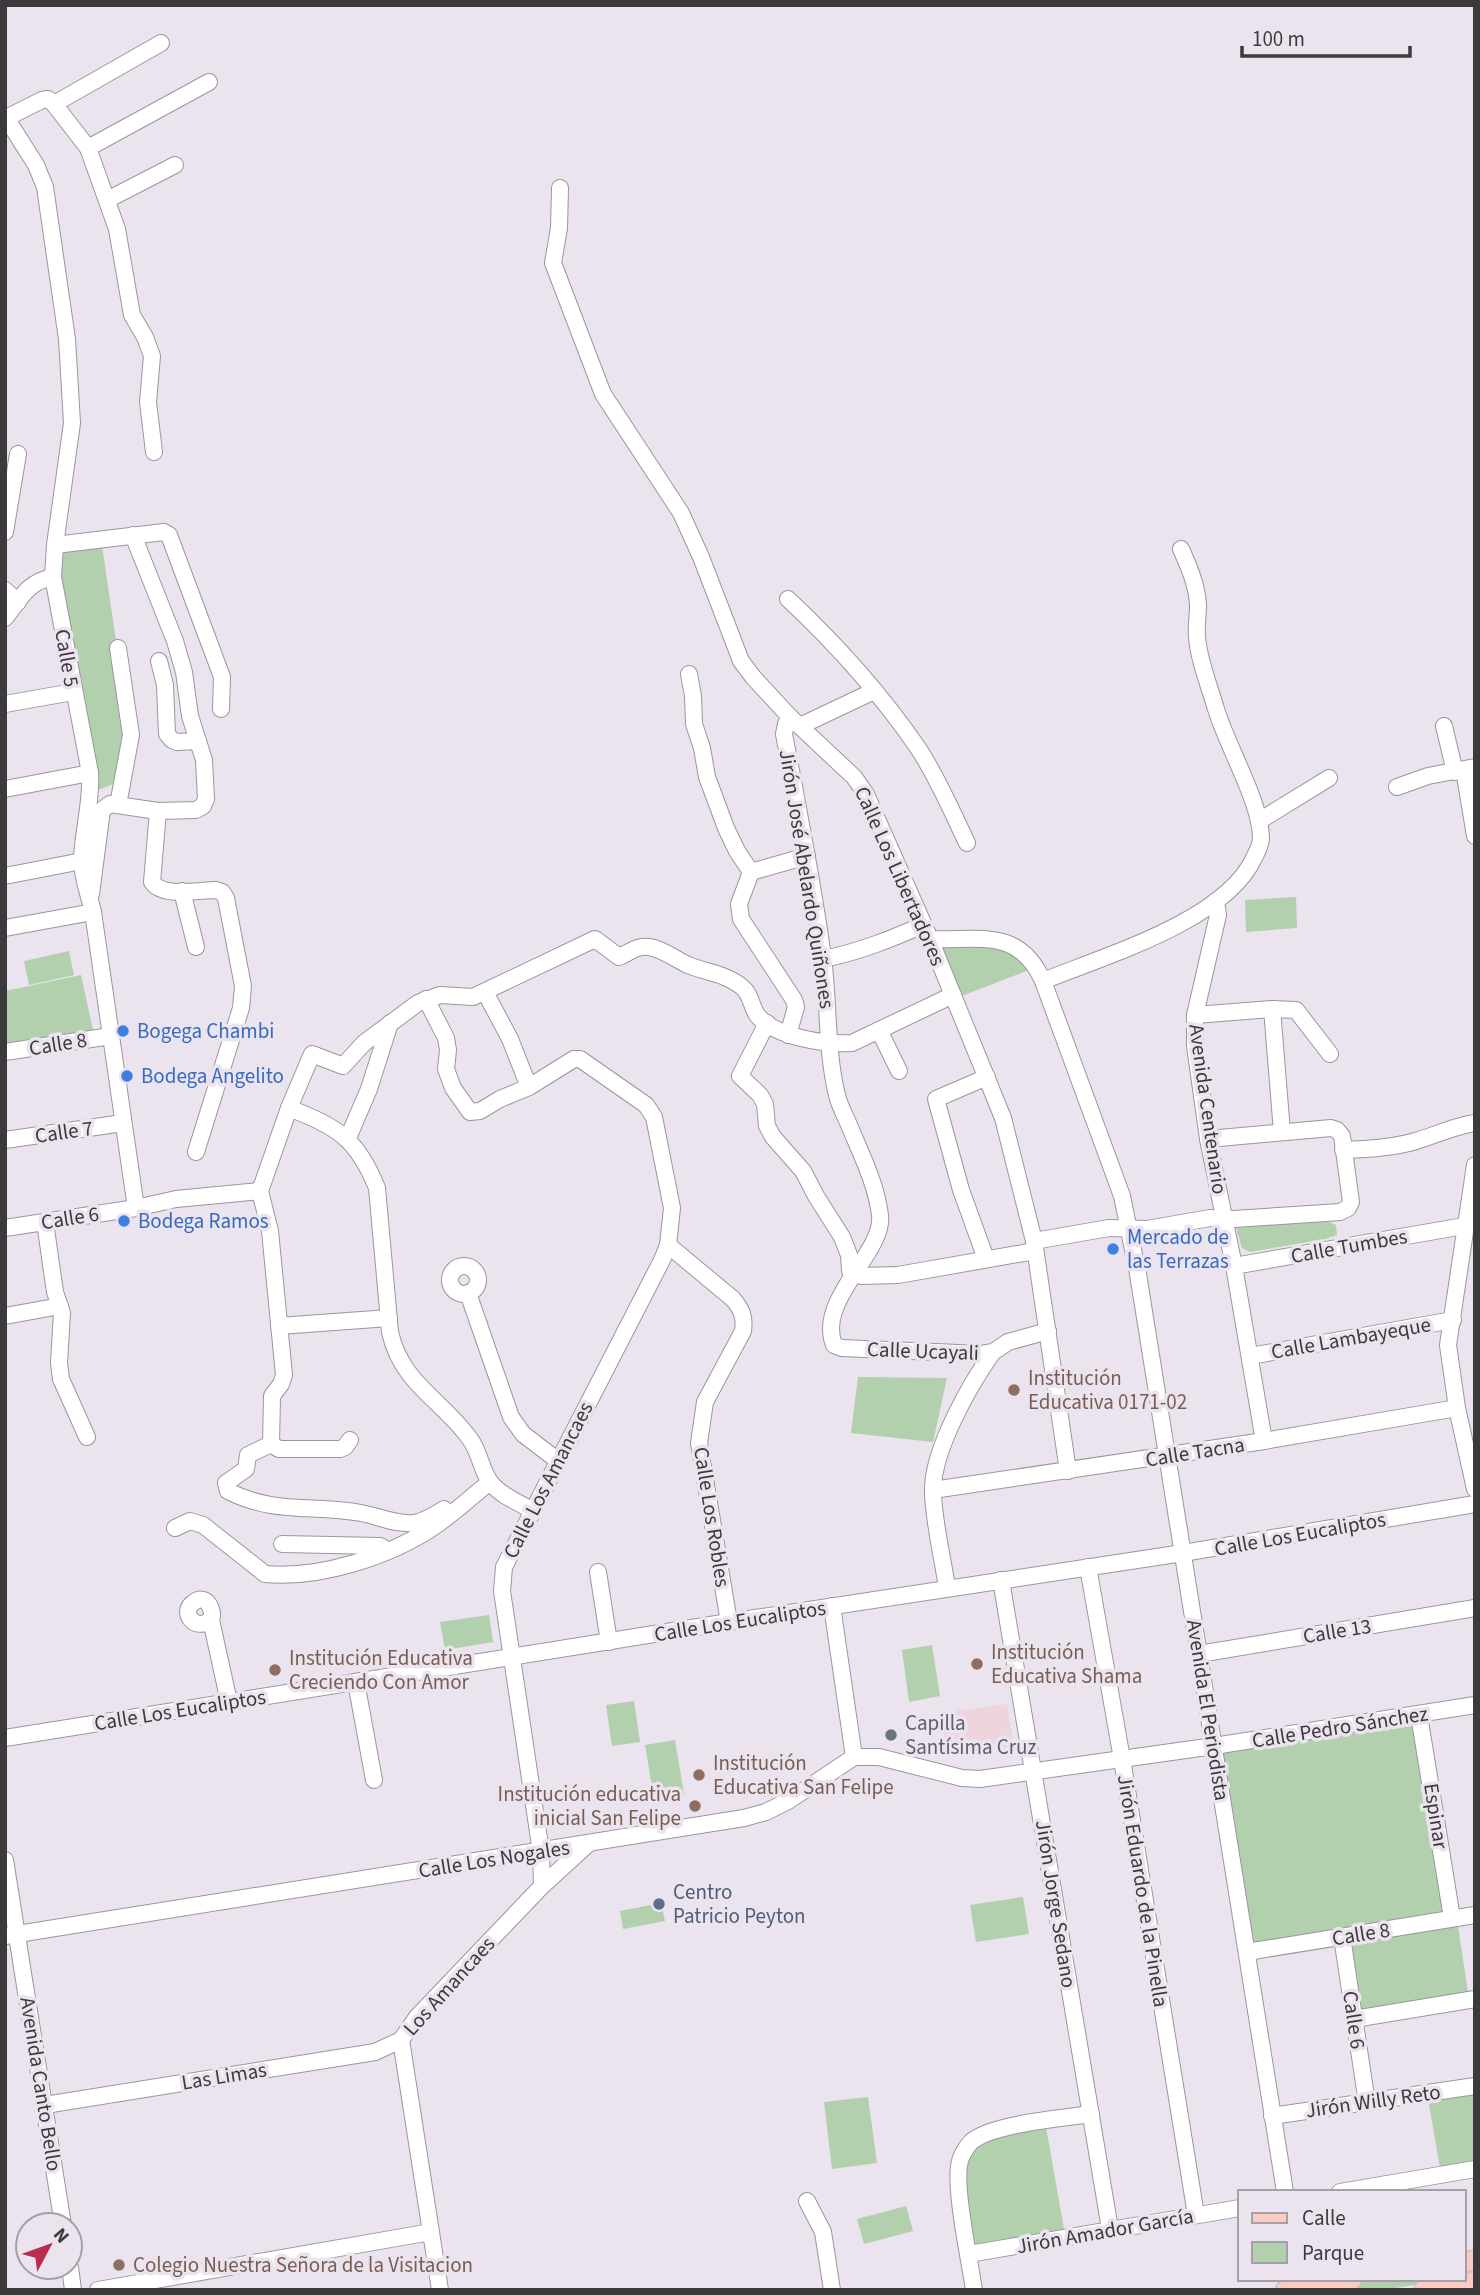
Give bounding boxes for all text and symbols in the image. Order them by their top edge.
scale bar [1242,14,1410,58]
text: 100 m [1252,24,1305,54]
street label: Calle 5 [47,627,87,689]
street label: Jirón José Abelardo Quiñones [772,747,842,1011]
street label: Calle Los Libertadores [847,782,953,971]
place label: Bogega Chambi [137,1016,274,1046]
street label: Avenida Centenario [1181,1022,1235,1196]
marker: Bogega Chambi [115,1023,131,1039]
street label: Calle 8 [27,1025,89,1063]
place label: Bodega Angelito [141,1061,284,1091]
marker: Bodega Angelito [119,1068,135,1084]
street label: Calle 7 [33,1113,95,1151]
street label: Calle 6 [39,1199,101,1237]
place label: Bodega Ramos [138,1206,269,1236]
marker: Bodega Ramos [116,1213,132,1229]
street label: Calle Tumbes [1288,1221,1410,1271]
place label: Mercado de las Terrazas [1127,1222,1229,1276]
marker: Mercado de las Terrazas [1105,1241,1121,1257]
street label: Calle Lambayeque [1269,1309,1433,1367]
street label: Calle Ucayali [867,1334,979,1368]
place label: Institución Educativa 0171-02 [1028,1363,1187,1417]
marker: Institución Educativa 0171-02 [1006,1382,1022,1398]
street label: Calle Los Amancaes [496,1396,601,1564]
street label: Calle Tacna [1143,1429,1247,1475]
street label: Calle Los Robles [686,1445,738,1589]
street label: Calle Los Eucaliptos [1212,1504,1388,1564]
street label: Calle Los Eucaliptos [652,1593,828,1649]
street label: Calle 13 [1301,1611,1373,1651]
street label: Avenida El Periodista [1179,1617,1237,1803]
place label: Institución Educativa Shama [991,1637,1142,1691]
place label: Institución Educativa Creciendo Con Amor [289,1643,473,1697]
marker: Institución Educativa Shama [969,1656,985,1672]
marker: Institución Educativa Creciendo Con Amor [267,1662,283,1678]
street label: Calle Los Eucaliptos [92,1682,268,1738]
street label: Calle Pedro Sánchez [1250,1698,1430,1756]
place label: Capilla Santísima Cruz [905,1708,1036,1762]
marker: Capilla Santísima Cruz [883,1727,899,1743]
place label: Institución Educativa San Felipe [713,1748,894,1802]
marker: Institución Educativa San Felipe [691,1767,707,1783]
street label: Jirón Eduardo de la Pinella [1110,1773,1176,2009]
place label: Institución educativa inicial San Felipe [498,1779,681,1833]
street label: Espinar [1416,1781,1456,1852]
marker: Institución educativa inicial San Felipe [687,1798,703,1814]
street label: Jirón Jorge Sedano [1028,1818,1084,1990]
street label: Calle Los Nogales [416,1832,572,1886]
place label: Centro Patricio Peyton [673,1877,806,1931]
marker: Centro Patricio Peyton [651,1896,667,1912]
street label: Calle 8 [1330,1915,1392,1953]
street label: Los Amancaes [396,1930,502,2042]
street label: Calle 6 [1335,1989,1373,2051]
street label: Avenida Canto Bello [12,1995,70,2173]
street label: Las Limas [179,2054,269,2098]
street label: Jirón Willy Reto [1304,2077,1442,2125]
legend [1238,2190,1466,2281]
street label: Jirón Amador García [1014,2201,1196,2261]
text: Calle [1302,2203,1346,2233]
north arrow [14,2211,84,2281]
text: N [46,2222,75,2249]
text: Parque [1302,2238,1364,2268]
place label: Colegio Nuestra Señora de la Visitacion [133,2250,473,2280]
marker: Colegio Nuestra Señora de la Visitacion [111,2257,127,2273]

